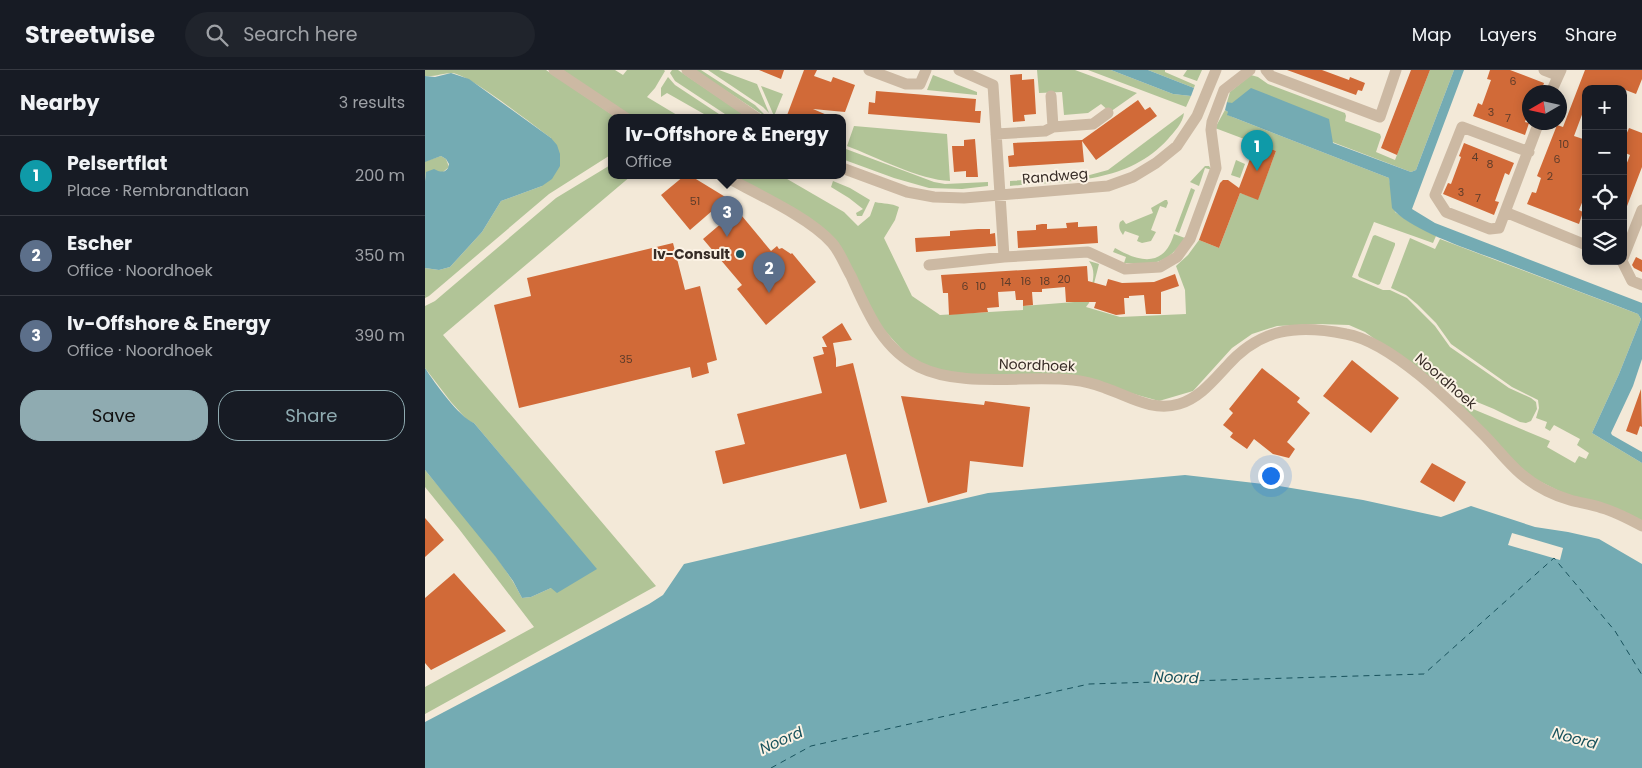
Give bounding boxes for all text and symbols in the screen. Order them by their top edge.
search box [185,12,535,57]
text: Streetwise [25,18,155,51]
icon: search [203,21,231,49]
text: Search here [243,21,358,48]
text: Map [1412,22,1452,47]
text: Layers [1480,22,1537,47]
text: Share [1565,22,1617,47]
house number: 6 [1510,73,1517,89]
north arrow [1522,85,1567,130]
map controls [1582,85,1627,265]
button: + [1582,85,1627,130]
text: Nearby [20,88,100,117]
text: 3 results [339,91,405,114]
house number: 3 [1488,104,1494,120]
house number: 7 [1505,110,1511,126]
popup [608,114,846,179]
text: Iv-Offshore & Energy [625,121,829,148]
pin: 1 [1241,130,1273,171]
button: − [1582,130,1627,175]
house number: 10 [1559,136,1569,152]
house number: 4 [1472,149,1479,165]
text: Pelsertflat [67,150,167,177]
text: Office [625,150,672,173]
house number: 6 [1554,151,1561,167]
house number: 8 [1487,156,1494,172]
street label: Randweg [1021,163,1089,189]
text: 1 [33,164,39,187]
text: 200 m [355,164,405,187]
house number: 2 [1547,168,1553,184]
button: locate [1582,175,1627,220]
text: Place · Rembrandtlaan [67,179,249,202]
house number: 3 [1458,184,1464,200]
house number: 7 [1475,190,1481,206]
house number: 51 [690,193,700,209]
pin: 3 [711,196,743,237]
button: layers [1582,220,1627,265]
text: Escher [67,230,132,257]
text: 2 [31,244,41,267]
text: 350 m [355,244,405,267]
place label: Iv-Consult [653,244,730,264]
marker: Iv-Consult [734,248,746,260]
pin: 2 [753,252,785,293]
text: Office · Noordhoek [67,259,213,282]
house number: 20 [1057,271,1071,287]
house number: 16 [1021,273,1031,289]
house number: 18 [1040,273,1050,289]
house number: 14 [1001,274,1011,290]
house number: 6 [962,278,969,294]
house number: 10 [976,278,986,294]
text: Iv-Offshore & Energy [67,310,271,337]
text: 3 [31,324,41,347]
text: 390 m [355,324,405,347]
text: Office · Noordhoek [67,339,213,362]
street label: Noordhoek [1411,348,1482,414]
house number: 35 [619,351,633,367]
street label: Noordhoek [999,354,1076,376]
button: Save [20,390,208,441]
button: Share [218,390,405,441]
your location [1258,463,1284,489]
water label: Noord [1153,666,1200,688]
water label: Noord [756,721,807,759]
water label: Noord [1550,722,1601,754]

